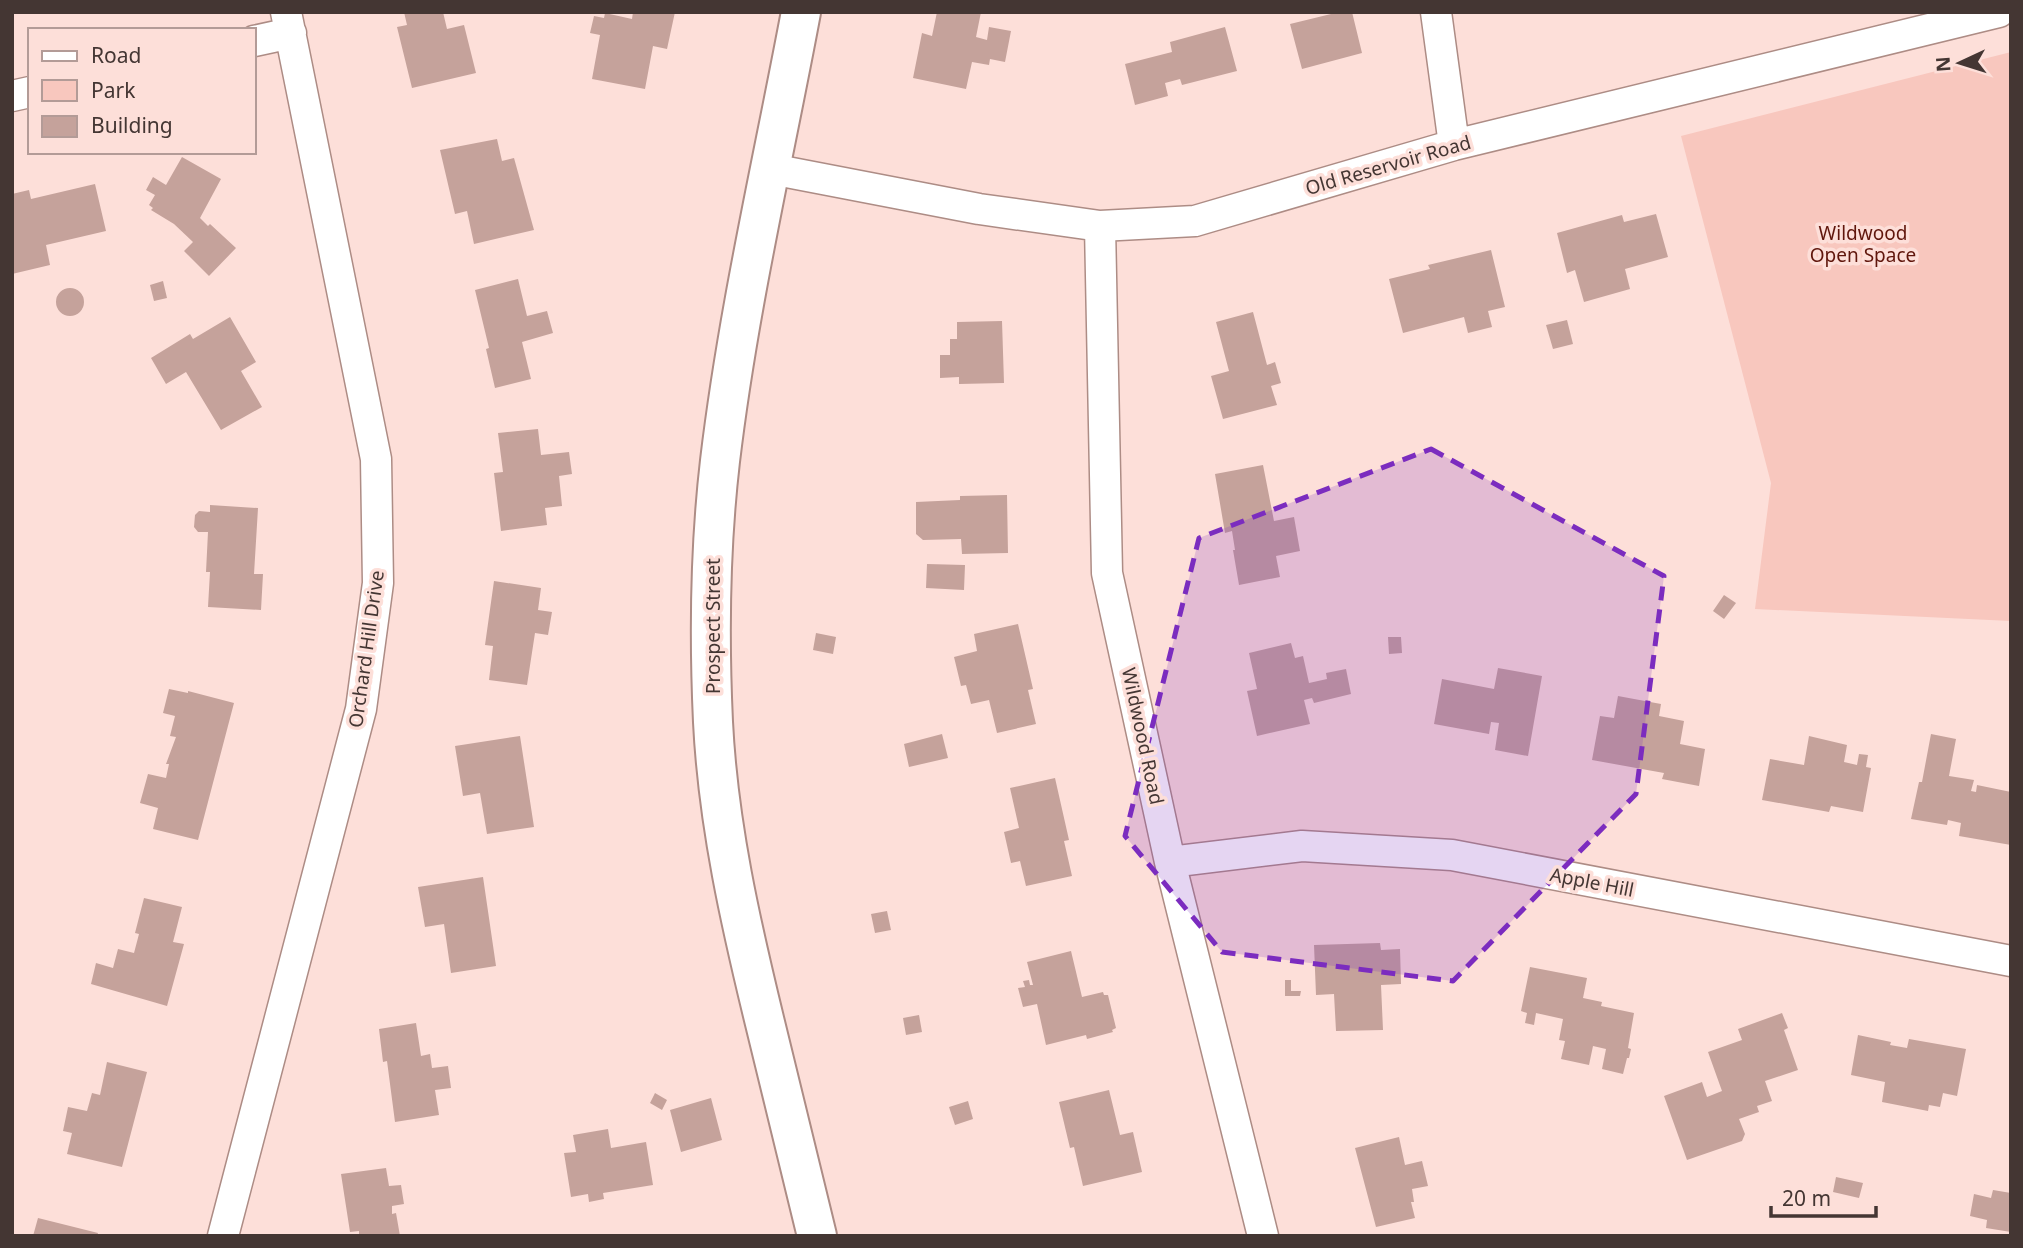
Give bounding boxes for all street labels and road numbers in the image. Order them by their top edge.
street label: Old Reservoir Road [1302,129,1474,201]
street label: Prospect Street [700,558,726,694]
street label: Orchard Hill Drive [342,569,390,729]
street label: Wildwood Road [1116,665,1170,807]
street label: Apple Hill [1548,861,1636,903]

